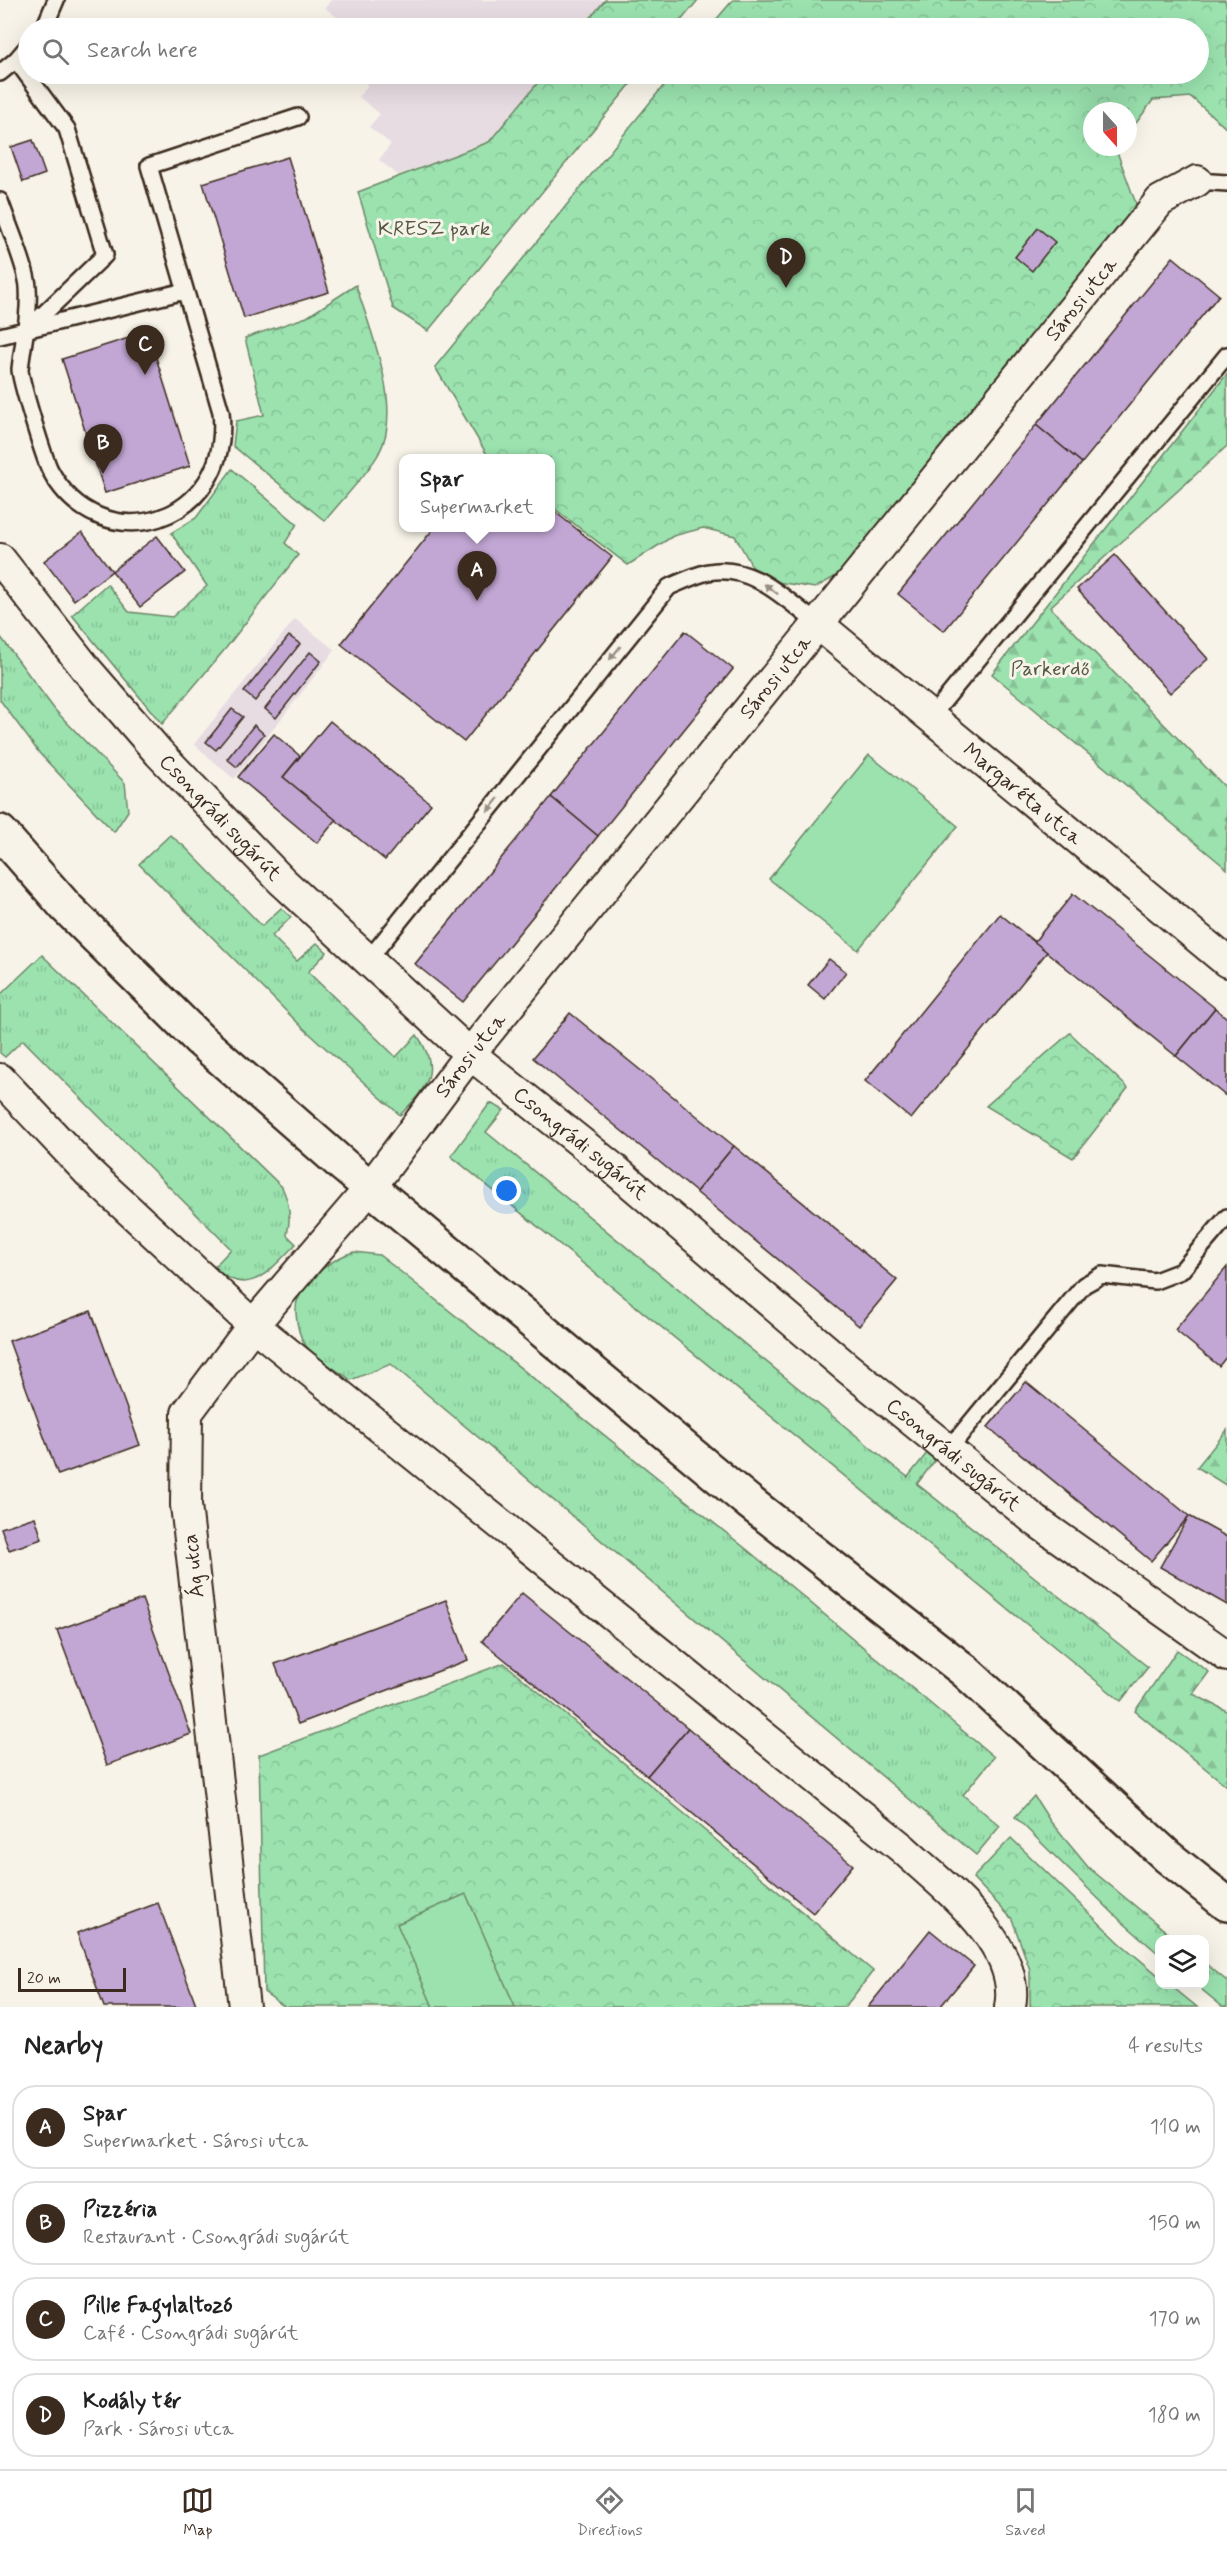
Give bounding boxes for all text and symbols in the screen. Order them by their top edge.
search box [18,18,1209,84]
icon: search [39,35,72,68]
text: Search here [87,37,198,65]
north arrow [1083,102,1137,156]
park label: KRESZ park [378,215,491,243]
pin: D [766,238,806,288]
street label: Sárosi utca [1039,251,1124,347]
pin: C [126,326,164,375]
pin: B [84,424,122,474]
popup [399,454,555,532]
text: Spar [420,466,463,494]
text: Supermarket [420,494,534,521]
pin: A [458,552,496,601]
one-way arrow [764,583,779,595]
street label: Sárosi utca [733,629,819,725]
one-way arrow [610,646,622,661]
park label: Parkerdő [1010,655,1090,683]
street label: Margaréta utca [957,737,1088,852]
street label: Csongrádi sugárút [152,748,288,888]
one-way arrow [487,797,500,812]
street label: Sárosi utca [429,1007,513,1104]
street label: Csongrádi sugárút [507,1081,654,1207]
your location [492,1176,521,1205]
street label: Csongrádi sugárút [880,1392,1027,1519]
street label: Ág utca [176,1532,212,1600]
map controls [1155,1935,1209,1989]
button: layers [1155,1935,1209,1989]
scale bar [18,1965,126,1992]
text: 20 m [27,1968,61,1989]
text: Nearby [24,2029,103,2063]
text: 4 results [1128,2033,1203,2060]
text: Spar [83,2100,126,2128]
text: A [39,2114,52,2141]
text: 110 m [1150,2114,1201,2141]
text: Supermarket · Sárosi utca [83,2128,308,2155]
text: Pizzéria [83,2196,157,2224]
text: B [39,2210,52,2237]
text: 150 m [1148,2210,1201,2237]
text: Restaurant · Csongrádi sugárút [83,2224,349,2251]
text: Pille Fagylaltozó [83,2292,233,2320]
text: C [38,2306,53,2333]
text: 170 m [1149,2306,1201,2333]
text: Café · Csongrádi sugárút [83,2320,298,2347]
text: Kodály tér [83,2388,182,2416]
text: D [39,2402,52,2429]
text: 180 m [1148,2402,1201,2429]
text: Park · Sárosi utca [83,2416,234,2443]
tab: Map [181,2484,214,2541]
tab: Directions [577,2484,643,2541]
tab: Saved [1005,2484,1046,2541]

